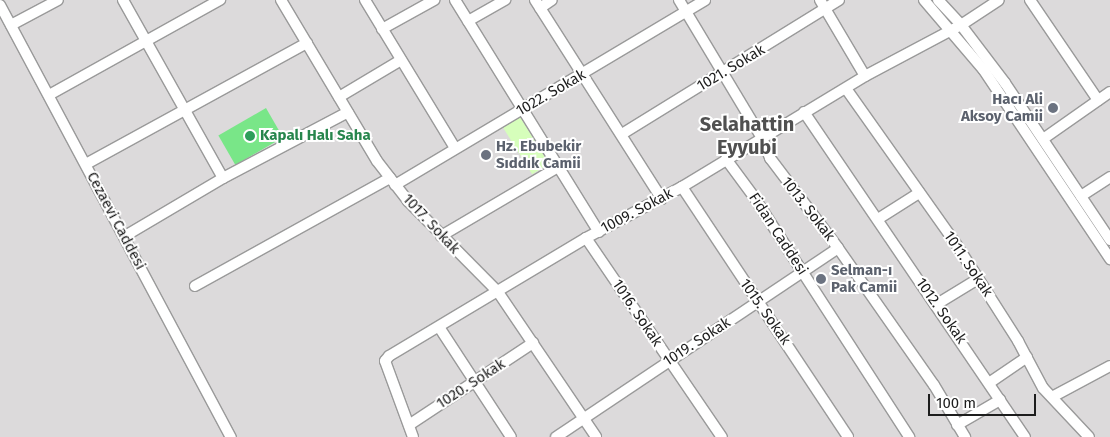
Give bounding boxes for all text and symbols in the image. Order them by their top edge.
street label: 1021. Sokak [694,41,768,95]
street label: 1022. Sokak [513,66,589,120]
place label: Hacı Ali Aksoy Camii [961,90,1043,125]
marker: Hacı Ali Aksoy Camii [1047,102,1059,114]
district label: Selahattin Eyyubi [700,112,794,159]
place label: Kapalı Halı Saha [260,127,371,145]
marker: Kapalı Halı Saha [244,130,256,142]
place label: Hz. Ebubekir Sıddık Camii [496,137,581,172]
marker: Hz. Ebubekir Sıddık Camii [480,149,492,161]
street label: Cezaevi Caddesi [83,169,149,273]
street label: 1013. Sokak [777,173,839,245]
street label: 1009. Sokak [598,185,676,237]
street label: Fidan Caddesi [745,189,811,279]
street label: 1017. Sokak [399,190,463,258]
street label: 1011. Sokak [940,228,996,300]
place label: Selman-ı Pak Camii [831,261,897,296]
marker: Selman-ı Pak Camii [815,273,827,285]
street label: 1012. Sokak [912,275,970,347]
street label: 1016. Sokak [608,276,666,350]
street label: 1015. Sokak [736,276,794,348]
street label: 1019. Sokak [660,314,734,370]
street label: 1020. Sokak [433,355,509,413]
scale bar [930,384,1038,416]
text: 100 m [936,394,976,412]

